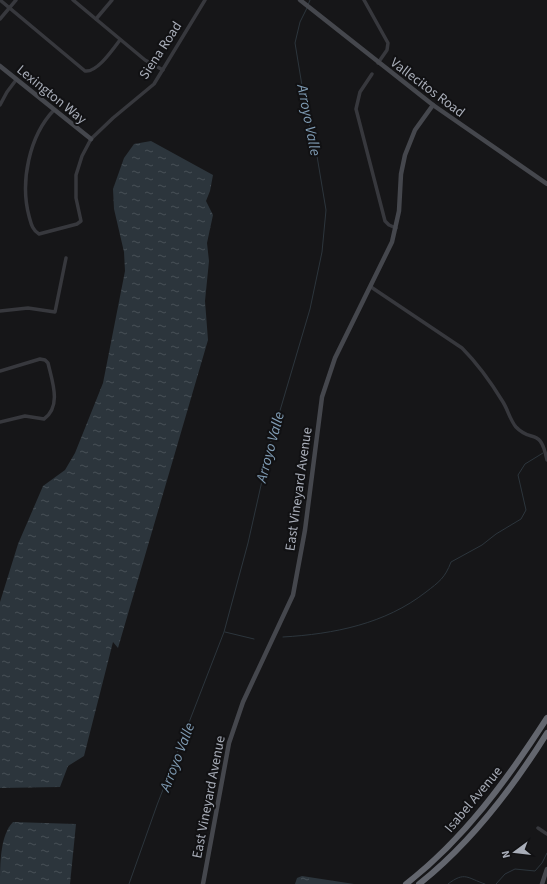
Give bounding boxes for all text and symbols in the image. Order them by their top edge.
street label: Siena Road [135,18,187,83]
street label: Vallecitos Road [386,53,469,122]
street label: Lexington Way [12,60,91,130]
water label: Arroyo Valle [291,82,326,158]
water label: Arroyo Valle [251,409,290,486]
street label: East Vineyard Avenue [280,426,318,552]
water label: Arroyo Valle [154,720,200,796]
street label: East Vineyard Avenue [187,734,231,860]
street label: Isabel Avenue [440,762,507,837]
north arrow [495,832,535,872]
text: N [498,849,514,860]

